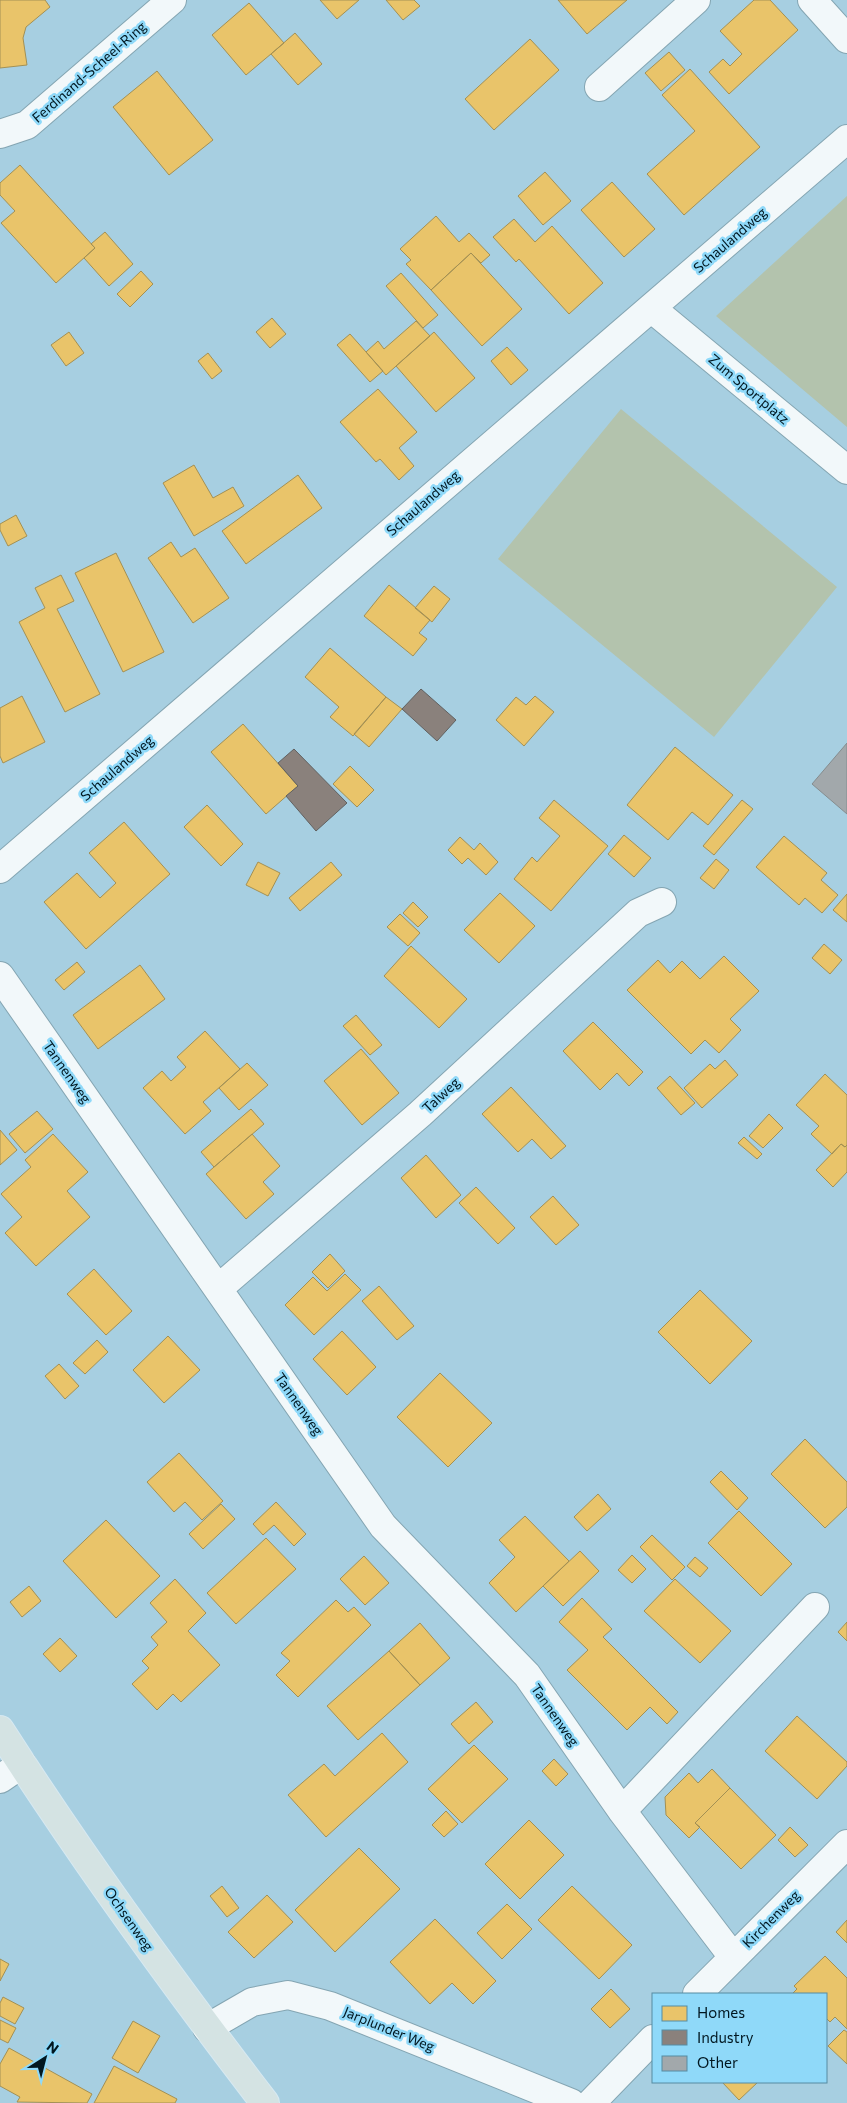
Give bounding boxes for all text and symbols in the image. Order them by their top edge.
street label: Ferdinand-Scheel-Ring [28,17,149,126]
street label: Schaulandweg [690,203,770,276]
street label: Zum Sportplatz [705,350,793,427]
street label: Schaulandweg [383,466,463,539]
street label: Schaulandweg [77,731,157,804]
street label: Tannenweg [40,1037,95,1107]
street label: Talweg [419,1073,463,1116]
street label: Tannenweg [272,1369,327,1439]
street label: Tannenweg [528,1680,583,1750]
street label: Ochsenweg [101,1884,158,1954]
street label: Kirchenweg [738,1886,803,1951]
legend [652,1993,827,2083]
street label: Jarplunder Weg [341,2003,438,2055]
text: Homes [697,2003,745,2021]
text: Industry [697,2028,754,2046]
north arrow [20,2033,70,2083]
text: N [44,2037,62,2057]
text: Other [697,2053,738,2071]

